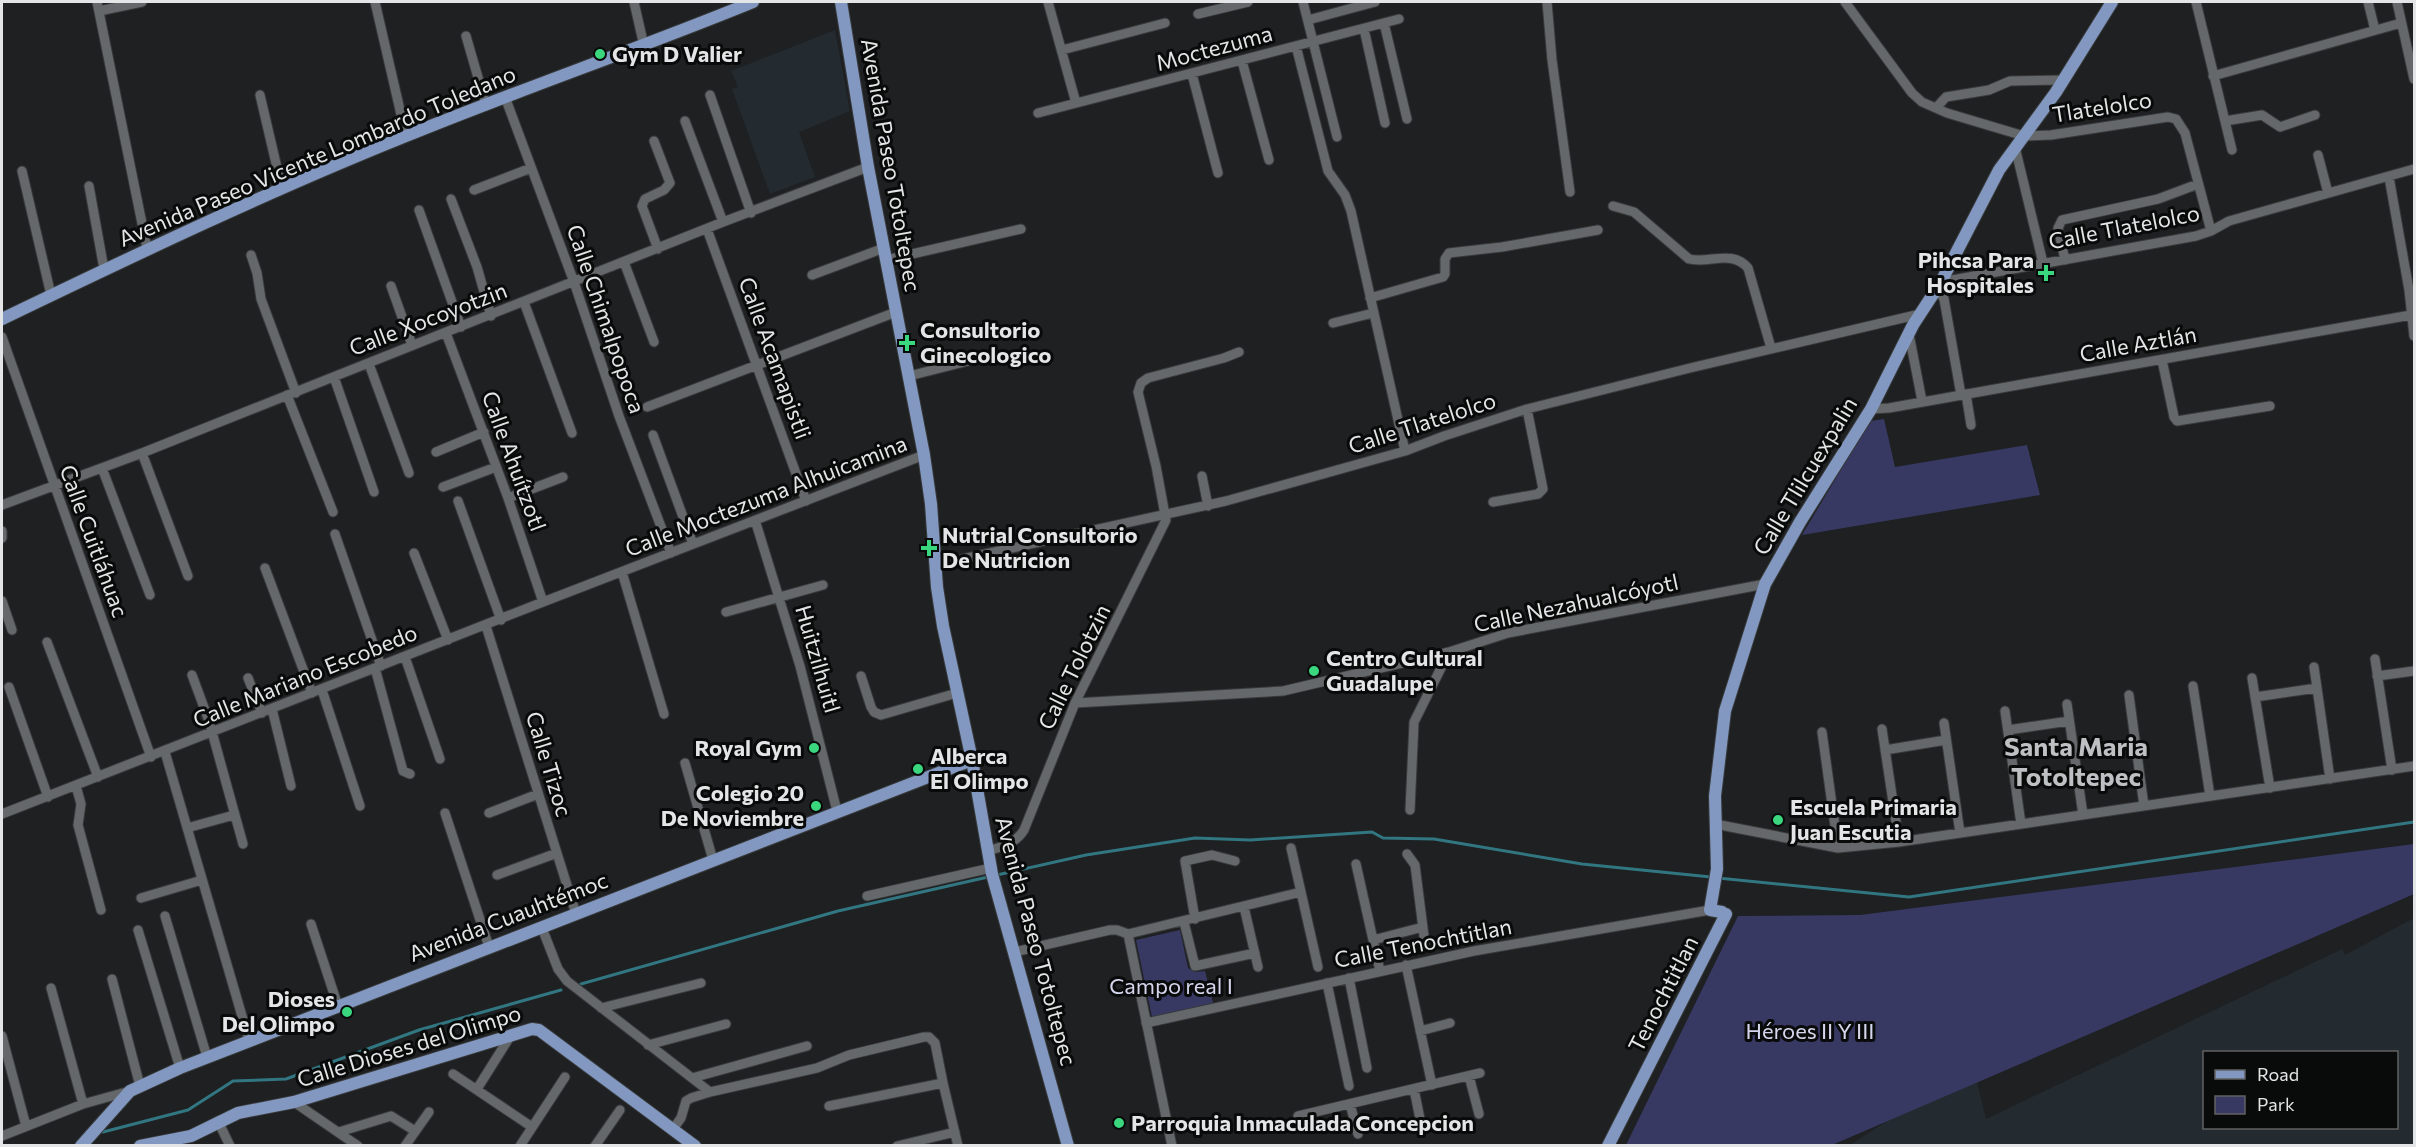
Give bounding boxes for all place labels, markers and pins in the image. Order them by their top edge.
place label: Gym D Valier [612,40,742,67]
marker: Gym D Valier [593,47,607,61]
place label: Pihcsa Para Hospitales [1918,246,2034,298]
marker: Pihcsa Para Hospitales [2039,266,2053,280]
place label: Consultorio Ginecologico [920,316,1051,368]
marker: Consultorio Ginecologico [898,334,916,352]
place label: Nutrial Consultorio De Nutricion [942,521,1138,573]
marker: Nutrial Consultorio De Nutricion [920,539,938,557]
place label: Centro Cultural Guadalupe [1326,644,1483,696]
marker: Centro Cultural Guadalupe [1307,664,1321,678]
place label: Royal Gym [695,734,802,761]
marker: Royal Gym [807,741,821,755]
place label: Alberca El Olimpo [930,742,1029,794]
marker: Alberca El Olimpo [911,762,925,776]
place label: Colegio 20 De Noviembre [661,779,804,831]
place label: Escuela Primaria Juan Escutia [1790,793,1957,845]
marker: Colegio 20 De Noviembre [809,799,823,813]
marker: Escuela Primaria Juan Escutia [1771,813,1785,827]
place label: Dioses Del Olimpo [222,985,335,1037]
marker: Dioses Del Olimpo [340,1005,354,1019]
place label: Parroquia Inmaculada Concepcion [1131,1109,1474,1136]
marker: Parroquia Inmaculada Concepcion [1112,1116,1126,1130]

